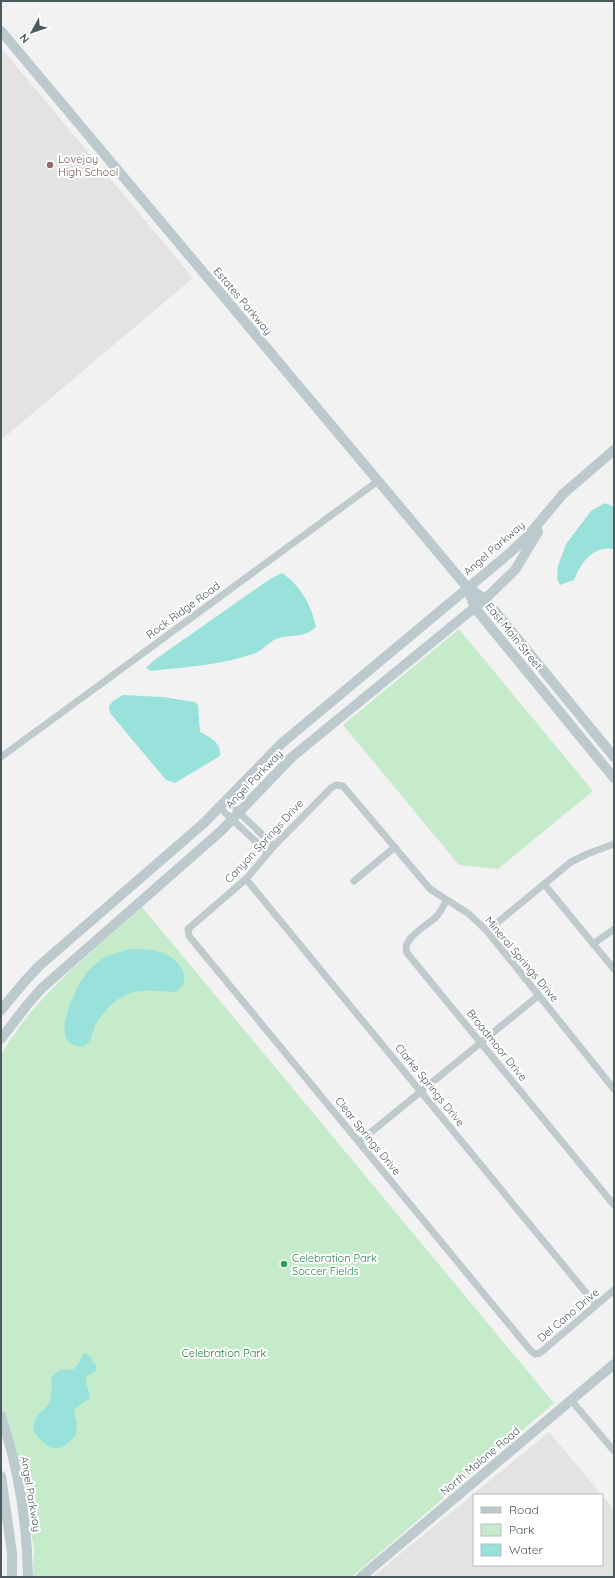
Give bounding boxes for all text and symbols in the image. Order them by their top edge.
north arrow [12,12,52,52]
text: N [16,31,32,46]
place label: Lovejoy High School [58,152,118,179]
marker: Lovejoy High School [45,160,55,170]
street label: Estates Parkway [211,264,275,338]
street label: Angel Parkway [461,518,527,578]
street label: Rock Ridge Road [143,578,223,642]
street label: East Main Street [483,600,546,673]
street label: Angel Parkway [222,747,286,811]
street label: Canyon Springs Drive [222,796,306,886]
street label: Mineral Springs Drive [482,913,562,1005]
street label: Broadmoor Drive [464,1006,530,1084]
street label: Clarke Springs Drive [392,1041,468,1129]
street label: Clear Springs Drive [332,1094,404,1178]
place label: Celebration Park Soccer Fields [292,1251,377,1278]
marker: Celebration Park Soccer Fields [279,1259,289,1269]
street label: Del Cano Drive [534,1285,602,1345]
park label: Celebration Park [182,1346,267,1360]
street label: North Malone Road [437,1424,523,1498]
street label: Angel Parkway [17,1455,45,1533]
legend [473,1494,603,1566]
text: Road [509,1502,539,1517]
text: Park [509,1522,534,1537]
text: Water [509,1542,544,1557]

